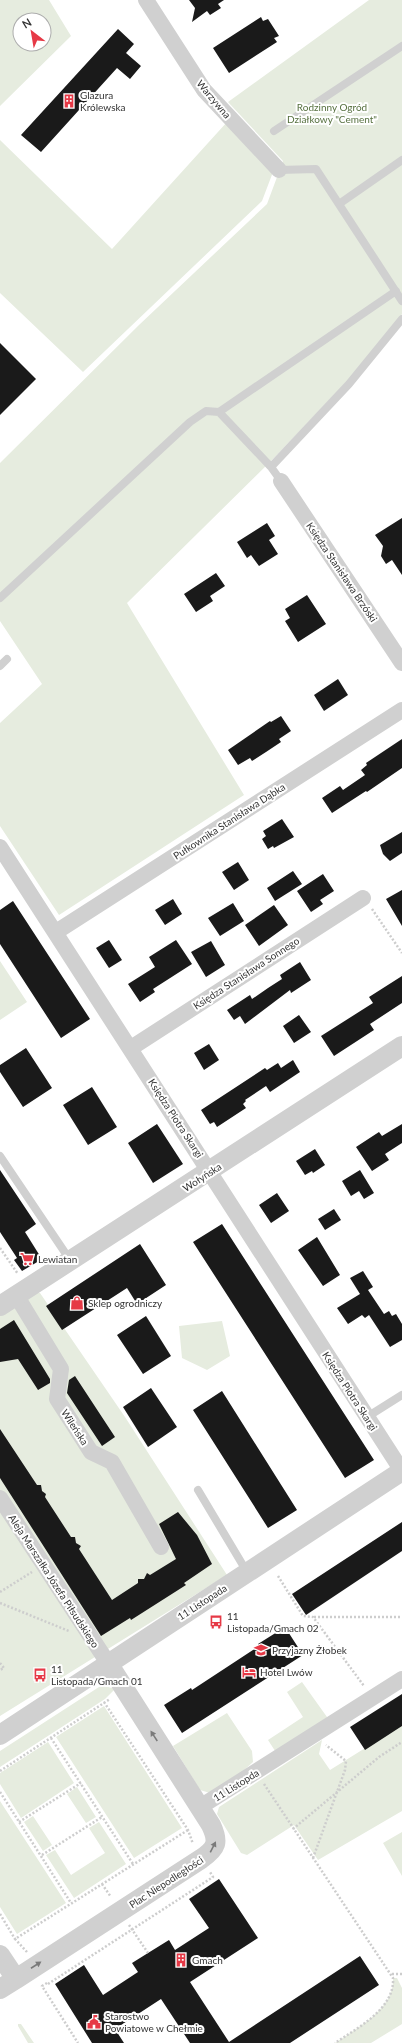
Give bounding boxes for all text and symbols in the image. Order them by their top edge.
north arrow [12,12,52,52]
text: N [20,15,34,31]
street label: Warzywna [194,77,234,121]
place label: Glazura Królewska [80,89,126,113]
building icon: Glazura Królewska [61,93,77,109]
park label: Rodzinny Ogród Działkowy "Cement" [287,101,377,125]
street label: Księdza Stanisława Brzóski [304,520,380,624]
street label: Pułkownika Stanisława Dąbka [171,780,287,862]
street label: Księdza Stanisława Sonnego [191,934,302,1012]
street label: Księdza Piotra Skargi [146,1076,206,1160]
street label: Wołyńska [180,1160,224,1194]
supermarket icon: Lewiatan [19,1251,35,1267]
place label: Lewiatan [38,1253,77,1265]
shop icon: Sklep ogrodniczy [69,1295,85,1311]
place label: Sklep ogrodniczy [88,1297,163,1309]
street label: Księdza Piotra Skargi [320,1349,380,1433]
street label: Wileńska [59,1407,91,1447]
street label: Aleja Marszałka Józefa Piłsudskiego [6,1512,102,1650]
street label: 11 Listopada [175,1582,229,1622]
place label: 11 Listopada/Gmach 02 [227,1610,319,1634]
bus stop icon: 11 Listopada/Gmach 02 [208,1614,224,1630]
school or university icon: Przyjazny Żłobek [253,1642,269,1658]
place label: Przyjazny Żłobek [272,1644,348,1656]
place label: 11 Listopada/Gmach 01 [51,1663,143,1687]
hotel icon: Hotel Lwów [241,1664,257,1680]
place label: Hotel Lwów [260,1666,313,1678]
bus stop icon: 11 Listopada/Gmach 01 [32,1667,48,1683]
one-way arrow [150,1730,158,1741]
street label: 11 Listopda [211,1766,261,1804]
one-way arrow [210,1841,216,1853]
street label: Plac Niepodległości [127,1854,205,1910]
building icon: Gmach [173,1952,189,1968]
place label: Gmach [192,1954,223,1966]
one-way arrow [30,1962,42,1969]
place label: Starostwo Powiatowe w Chełmie [105,2010,203,2034]
public building icon: Starostwo Powiatowe w Chełmie [86,2014,102,2030]

